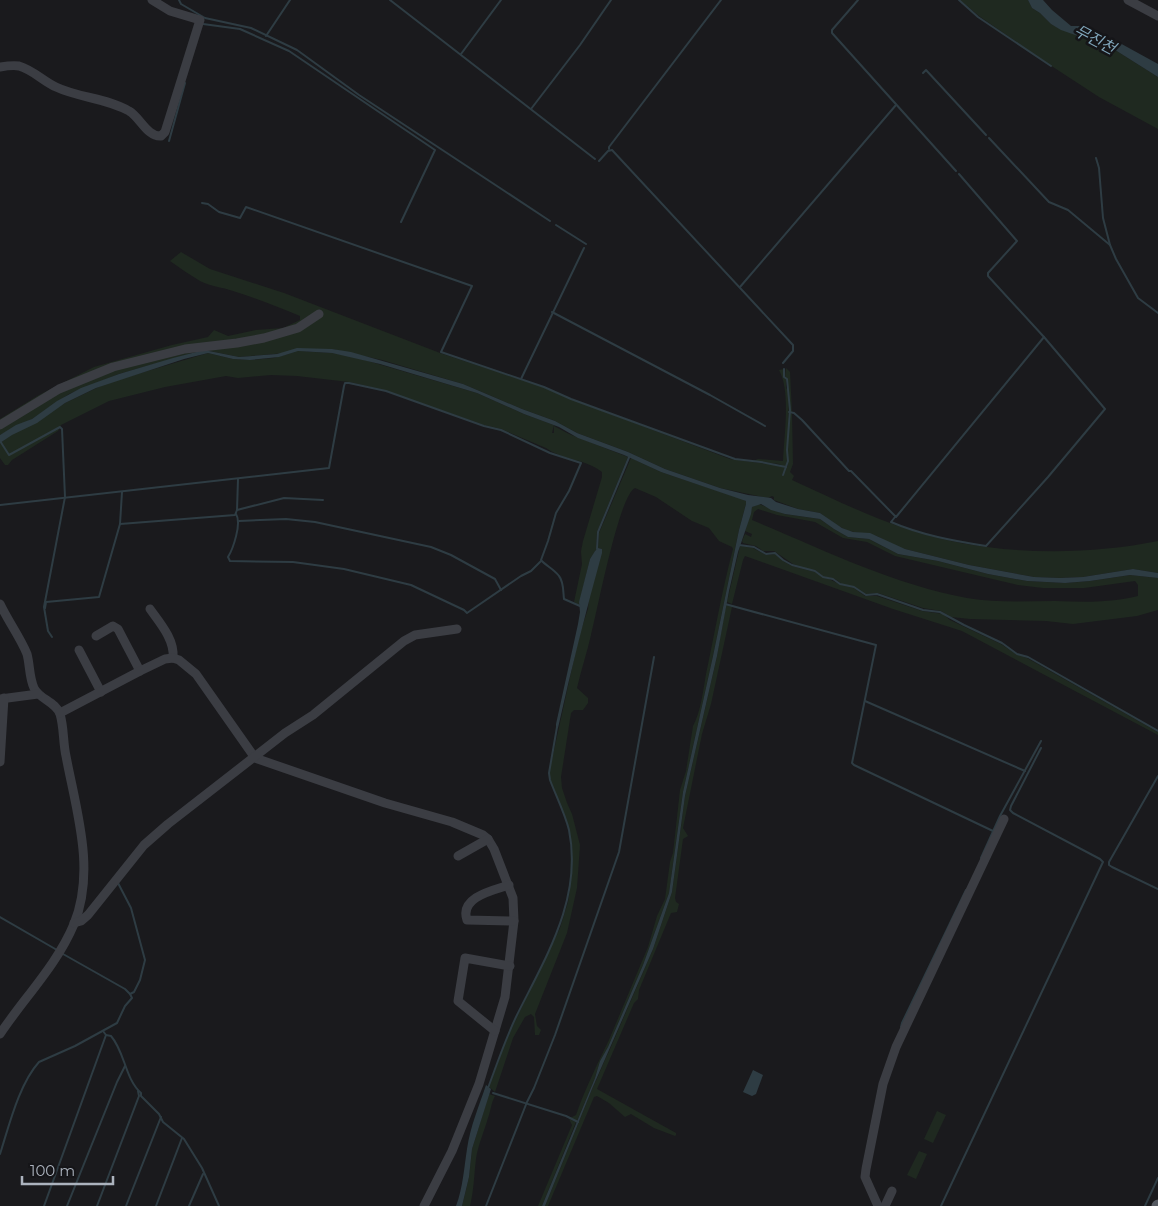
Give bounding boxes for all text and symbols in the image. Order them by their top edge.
water label: 무진천 [1071,21,1121,59]
scale bar [22,1154,114,1186]
text: 100 m [30,1161,75,1180]

